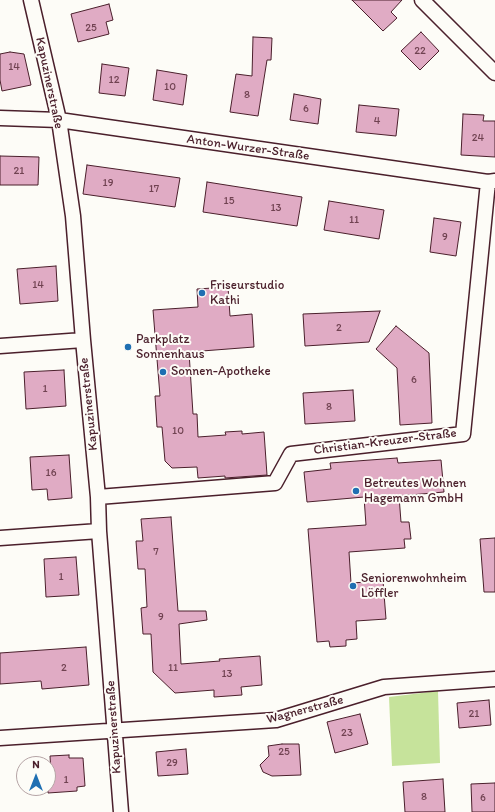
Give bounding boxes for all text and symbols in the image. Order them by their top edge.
house number: 25 [85,21,97,35]
street label: Kapuzinerstraße [32,36,66,130]
house number: 22 [414,44,426,58]
house number: 14 [8,60,20,74]
house number: 12 [109,73,119,87]
house number: 10 [164,80,176,94]
house number: 8 [244,88,250,102]
house number: 6 [303,102,309,116]
house number: 4 [374,114,380,128]
house number: 24 [472,131,484,145]
street label: Anton-Wurzer-Straße [186,132,310,164]
house number: 21 [14,164,24,178]
house number: 19 [103,176,113,190]
house number: 17 [149,182,159,196]
house number: 15 [224,194,234,208]
house number: 13 [270,201,282,215]
house number: 11 [349,213,359,227]
house number: 9 [442,230,448,244]
house number: 14 [32,278,44,292]
place label: Friseurstudio Kathi [210,278,284,309]
marker: Friseurstudio Kathi [197,288,207,298]
house number: 2 [336,321,342,335]
place label: Parkplatz Sonnenhaus [136,332,204,363]
marker: Parkplatz Sonnenhaus [123,342,133,352]
street label: Kapuzinerstraße [76,357,102,451]
place label: Sonnen-Apotheke [171,364,271,380]
marker: Sonnen-Apotheke [158,367,168,377]
house number: 6 [411,373,417,387]
house number: 1 [42,382,48,396]
house number: 8 [326,400,332,414]
house number: 10 [172,424,184,438]
street label: Christian-Kreuzer-Straße [313,425,457,459]
house number: 16 [46,466,56,480]
place label: Betreutes Wohnen Hagemann GmbH [364,476,466,507]
marker: Betreutes Wohnen Hagemann GmbH [351,486,361,496]
house number: 7 [153,545,159,559]
house number: 1 [58,570,64,584]
place label: Seniorenwohnheim Löffler [361,571,467,602]
marker: Seniorenwohnheim Löffler [348,581,358,591]
house number: 9 [158,610,164,624]
house number: 2 [61,661,67,675]
house number: 11 [168,661,178,675]
house number: 13 [221,667,233,681]
street label: Kapuzinerstraße [103,680,125,774]
street label: Wagnerstraße [265,692,345,728]
house number: 21 [469,707,479,721]
house number: 23 [341,726,353,740]
house number: 25 [278,745,290,759]
north arrow [16,756,56,796]
house number: 29 [166,756,178,770]
text: N [32,758,40,771]
house number: 1 [63,773,69,787]
house number: 8 [421,790,427,804]
house number: 6 [480,791,486,805]

